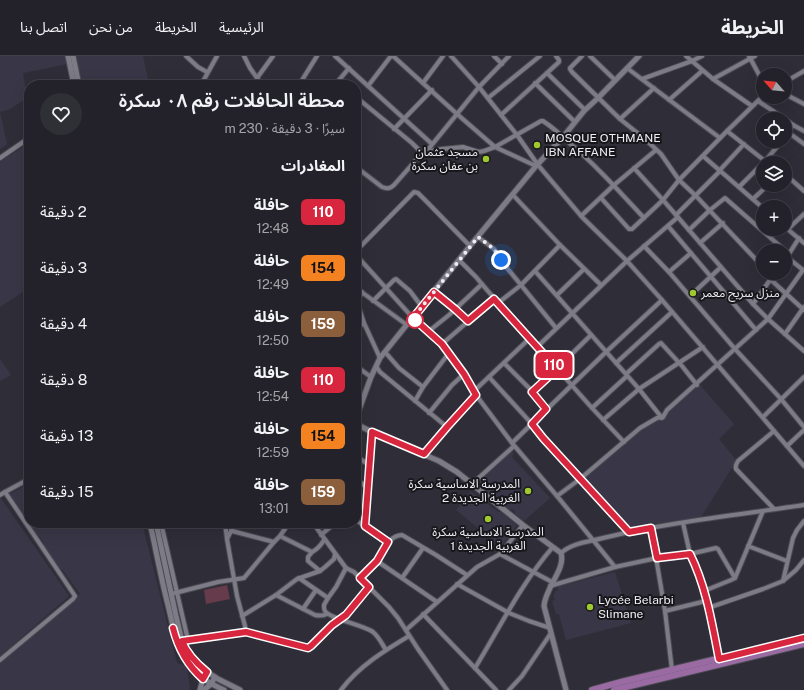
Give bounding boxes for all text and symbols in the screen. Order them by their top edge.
text: الخريطة [721,16,784,38]
text: اتصل بنا [20,19,67,35]
text: من نحن [89,19,133,35]
text: الخريطة [155,19,197,35]
text: الرئيسية [219,19,264,35]
north arrow [756,68,792,104]
map controls [756,68,792,280]
text: محطة الحافلات رقم ٠٨ سكرة [119,89,345,111]
button: heart [40,93,82,135]
button: locate [756,112,792,148]
text: سيرًا · 3 دقيقة · 230 m [224,121,345,136]
place label: MOSQUE OTHMANE IBN AFFANE [545,131,661,159]
marker: MOSQUE OTHMANE IBN AFFANE [532,140,542,150]
place label: مسجد عثمان بن عفان سكرة [412,145,478,173]
marker: مسجد عثمان بن عفان سكرة [481,154,491,164]
button: layers [756,156,792,192]
text: المغادرات [281,157,345,174]
text: حافلة [254,196,289,213]
button: + [756,200,792,236]
text: 2 دقيقة [40,203,87,220]
text: 110 [312,204,334,220]
text: 12:48 [257,221,289,236]
button: − [756,244,792,280]
your location [491,250,511,270]
text: حافلة [254,252,289,269]
text: 3 دقيقة [40,259,87,276]
text: 154 [311,260,335,276]
text: 12:49 [257,277,289,292]
place label: منزل سريح معمر [700,286,780,302]
marker: منزل سريح معمر [688,288,698,298]
text: حافلة [254,308,289,325]
unlabelled marker [406,311,424,329]
text: 4 دقيقة [40,315,87,332]
text: 159 [311,316,335,332]
text: 12:50 [257,333,289,348]
line badge: 110 [531,352,577,378]
text: 110 [543,357,565,373]
text: حافلة [254,364,289,381]
text: 8 دقيقة [40,371,88,388]
text: 110 [312,372,334,388]
text: 12:54 [257,389,289,404]
text: حافلة [254,420,289,437]
text: 13 دقيقة [40,427,93,444]
text: 154 [311,428,335,444]
text: 12:59 [257,445,289,460]
text: حافلة [254,476,289,493]
place label: المدرسة الاساسية سكرة الغربية الجديدة 2 [408,477,520,505]
text: 15 دقيقة [40,483,94,500]
text: 159 [311,484,335,500]
marker: المدرسة الاساسية سكرة الغربية الجديدة 2 [523,486,533,496]
text: 13:01 [259,501,289,516]
marker: المدرسة الاساسية سكرة الغربية الجديدة 1 [483,514,493,524]
place label: المدرسة الاساسية سكرة الغربية الجديدة 1 [432,525,544,553]
place label: Lycée Belarbi Slimane [598,593,674,621]
marker: Lycée Belarbi Slimane [585,602,595,612]

